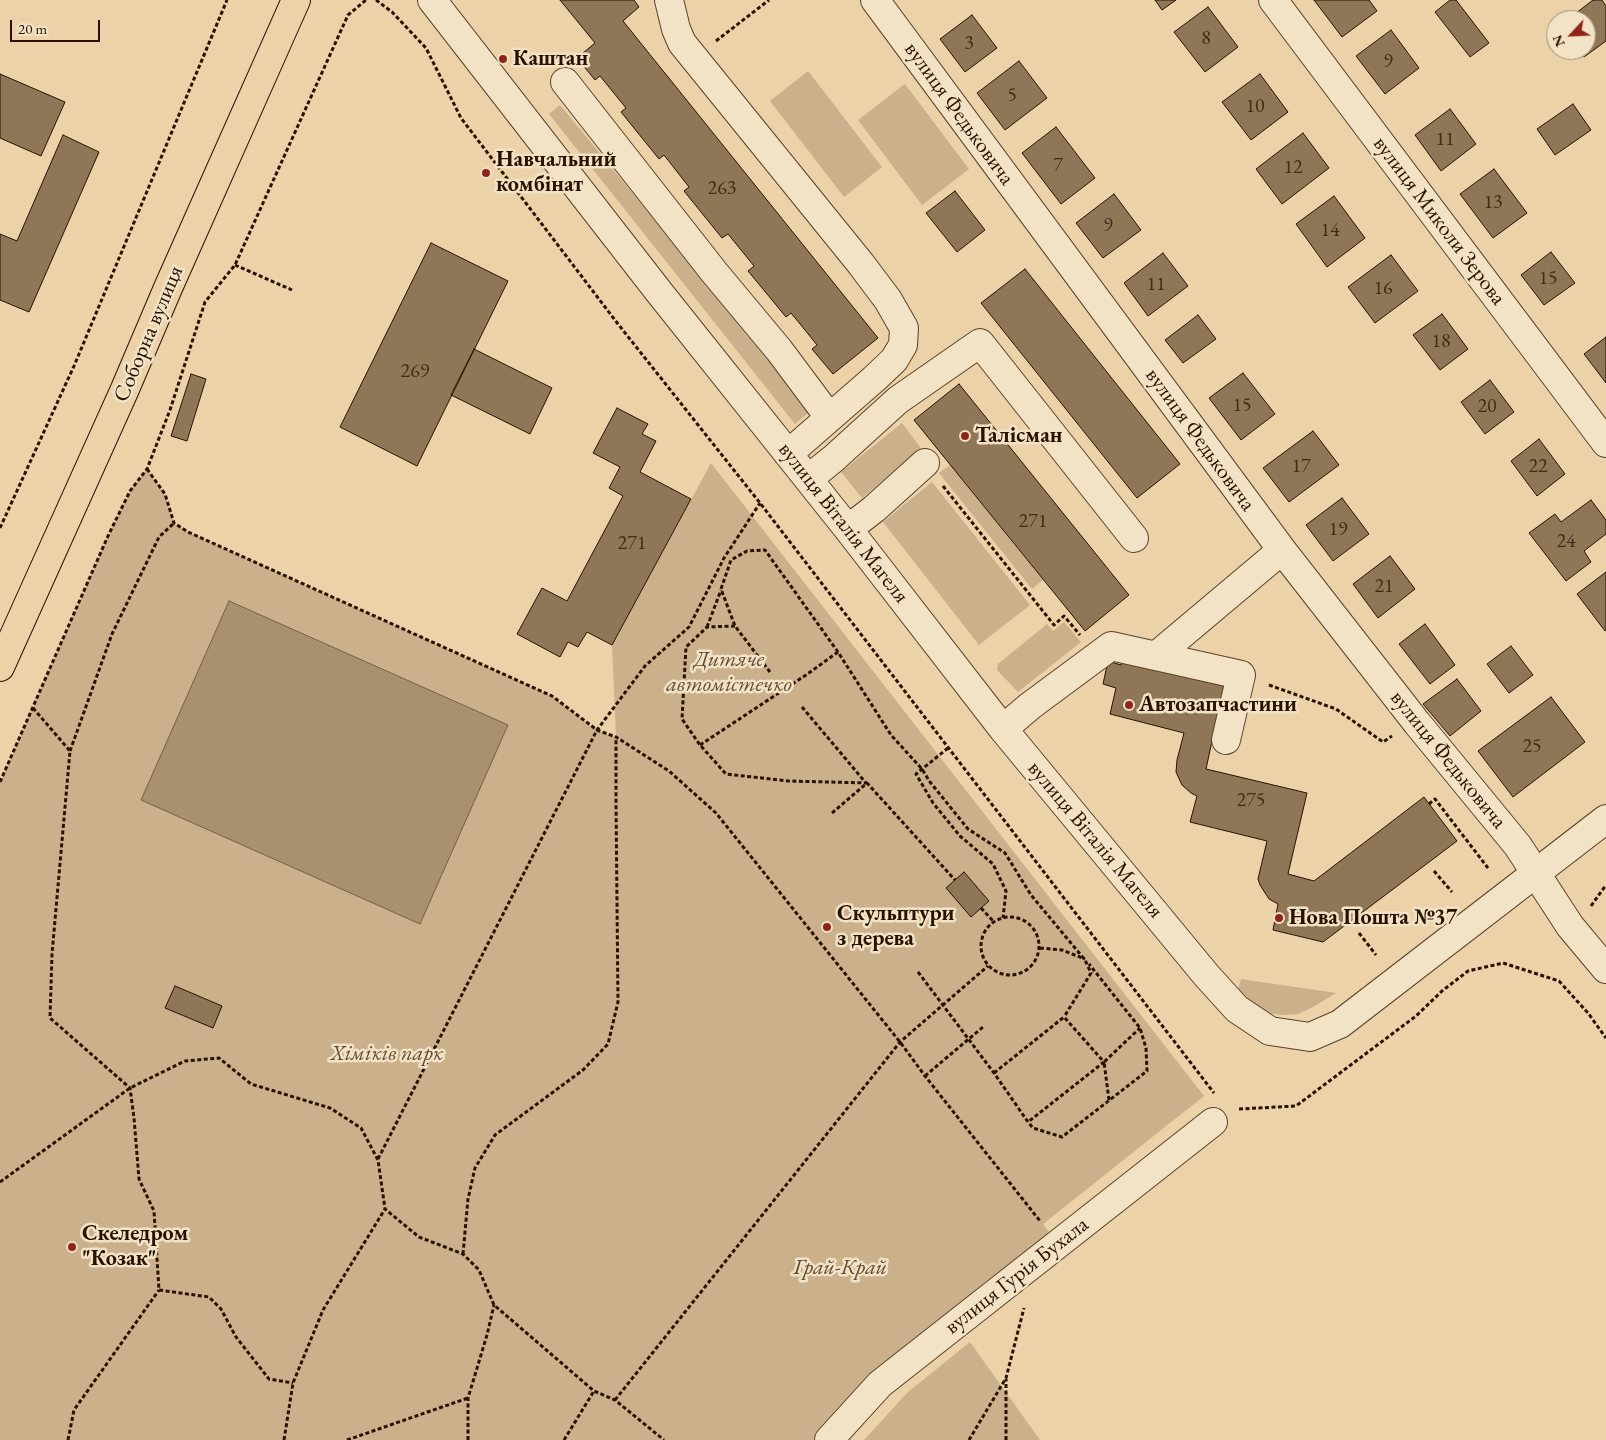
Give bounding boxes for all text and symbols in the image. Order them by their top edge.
scale bar [12,10,102,42]
north arrow [1546,10,1596,60]
text: 20 m [18,19,47,38]
house number: 8 [1201,27,1211,51]
house number: 3 [964,32,974,56]
text: N [1548,32,1569,50]
street label: вулиця Федьковича [898,37,1020,191]
place label: Каштан [513,46,588,72]
house number: 9 [1383,50,1393,74]
marker: Каштан [497,53,509,65]
house number: 5 [1007,84,1017,108]
house number: 10 [1245,95,1265,119]
house number: 11 [1435,128,1455,152]
street label: вулиця Миколи Зерова [1367,131,1511,311]
place label: Навчальний комбінат [496,147,616,198]
house number: 7 [1053,154,1063,178]
house number: 12 [1283,156,1303,180]
marker: Навчальний комбінат [480,167,492,179]
house number: 263 [708,177,736,201]
house number: 13 [1483,191,1503,215]
house number: 9 [1103,214,1113,238]
house number: 14 [1320,219,1340,243]
street label: Соборна вулиця [108,262,190,406]
house number: 15 [1538,267,1558,291]
house number: 11 [1146,273,1166,297]
house number: 16 [1373,277,1393,301]
house number: 18 [1431,330,1451,354]
house number: 269 [401,360,429,384]
street label: вулиця Федьковича [1139,363,1261,517]
house number: 15 [1232,394,1252,418]
house number: 20 [1477,395,1497,419]
place label: Талісман [975,423,1062,449]
marker: Талісман [959,430,971,442]
street label: вулиця Віталія Магеля [772,437,914,609]
house number: 17 [1291,455,1311,479]
house number: 22 [1528,455,1548,479]
house number: 271 [1019,510,1047,534]
house number: 19 [1328,518,1348,542]
house number: 24 [1556,530,1576,554]
house number: 271 [618,532,646,556]
house number: 21 [1374,575,1394,599]
park label: Дитяче автомістечко [666,647,792,698]
street label: вулиця Федьковича [1384,686,1512,834]
place label: Автозапчастини [1139,692,1297,718]
marker: Автозапчастини [1123,699,1135,711]
house number: 25 [1522,735,1542,759]
street label: вулиця Віталія Магеля [1022,756,1168,924]
house number: 275 [1237,789,1265,813]
place label: Скульптури з дерева [837,901,954,952]
place label: Нова Пошта №37 [1289,905,1457,931]
marker: Нова Пошта №37 [1273,912,1285,924]
marker: Скульптури з дерева [821,921,833,933]
park label: Хіміків парк [331,1041,443,1067]
street label: вулиця Гурія Бухала [940,1212,1094,1340]
place label: Скеледром "Козак" [82,1221,188,1272]
marker: Скеледром "Козак" [66,1241,78,1253]
park label: Грай-Край [793,1255,887,1281]

